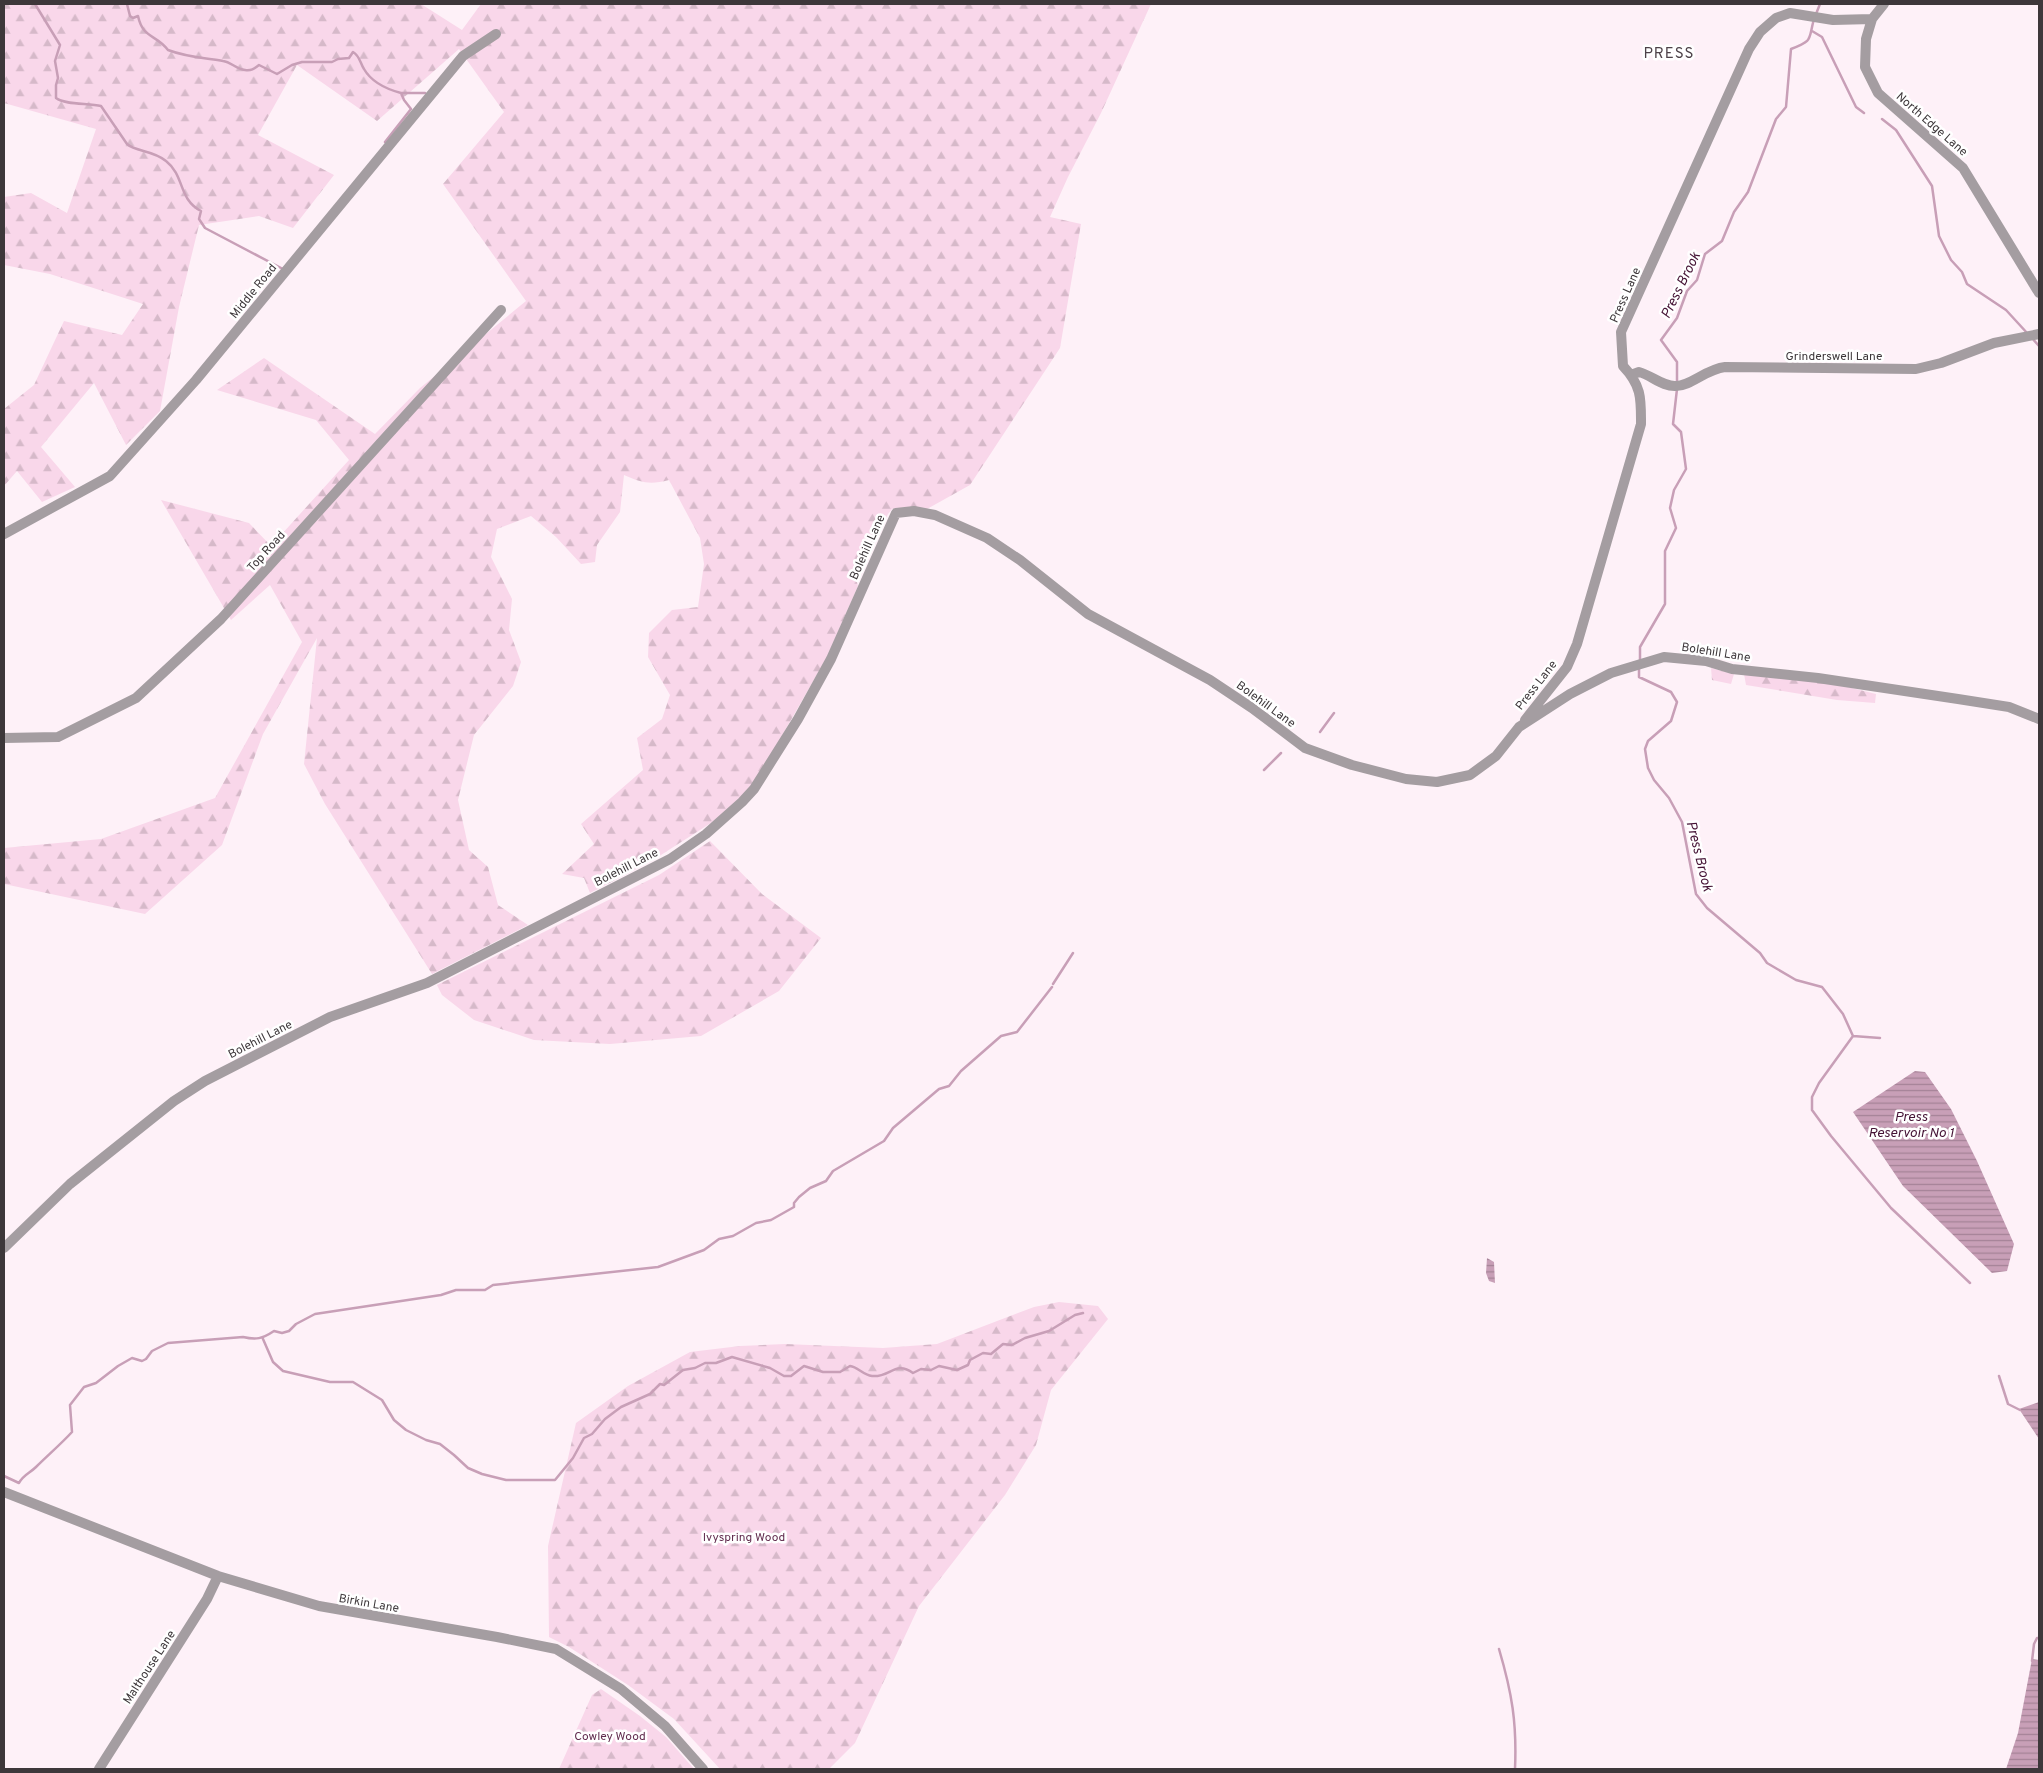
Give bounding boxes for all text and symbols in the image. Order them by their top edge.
district label: PRESS [1643,45,1695,64]
street label: North Edge Lane [1892,89,1971,160]
water label: Press Brook [1658,249,1705,322]
street label: Middle Road [227,261,281,322]
street label: Press Lane [1607,265,1645,326]
street label: Grinderswell Lane [1786,349,1882,365]
street label: Bolehill Lane [846,512,889,583]
street label: Top Road [244,528,289,576]
street label: Bolehill Lane [1680,640,1752,666]
street label: Press Lane [1512,657,1561,714]
street label: Bolehill Lane [1232,678,1298,732]
water label: Press Brook [1682,819,1716,894]
street label: Bolehill Lane [592,845,661,891]
street label: Bolehill Lane [226,1017,295,1063]
water label: Press Reservoir No 1 [1868,1109,1954,1142]
park label: Ivyspring Wood [703,1530,785,1546]
street label: Birkin Lane [337,1591,400,1617]
street label: Malthouse Lane [120,1628,180,1707]
park label: Cowley Wood [574,1729,646,1745]

